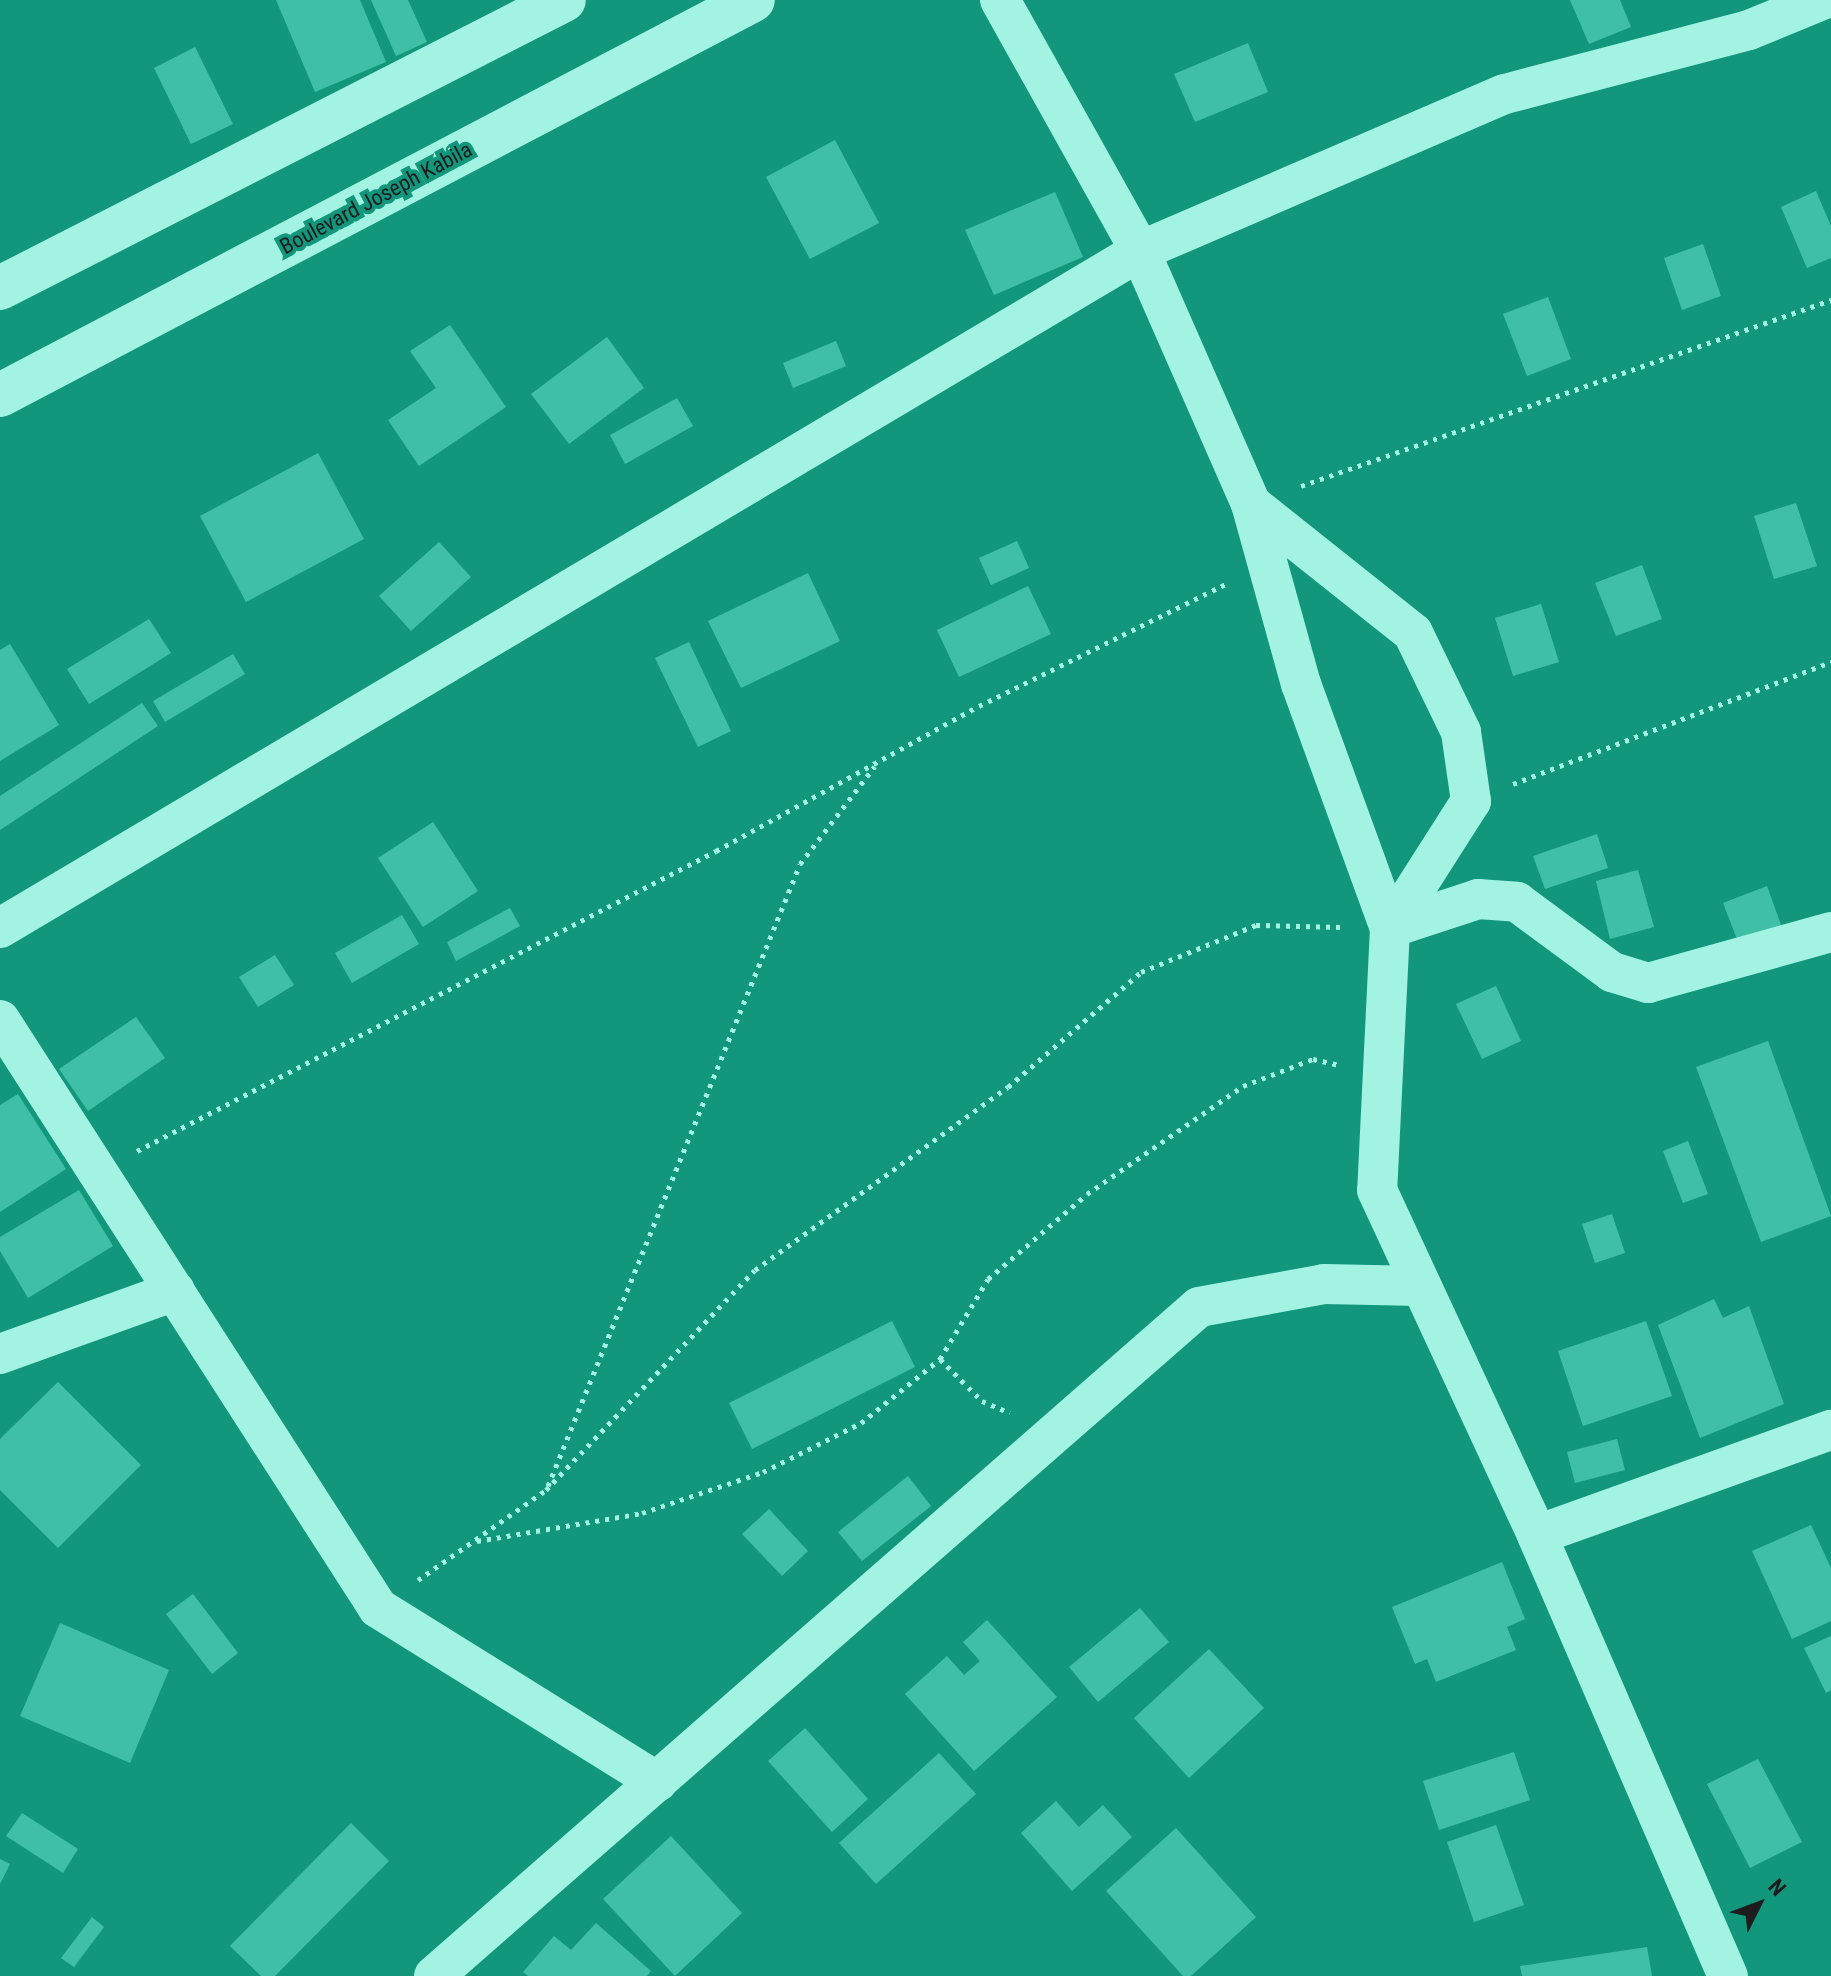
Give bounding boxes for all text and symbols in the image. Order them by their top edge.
street label: Boulevard Joseph Kabila [275,136,477,260]
north arrow [1719,1864,1799,1944]
text: N [1763,1874,1791,1901]

